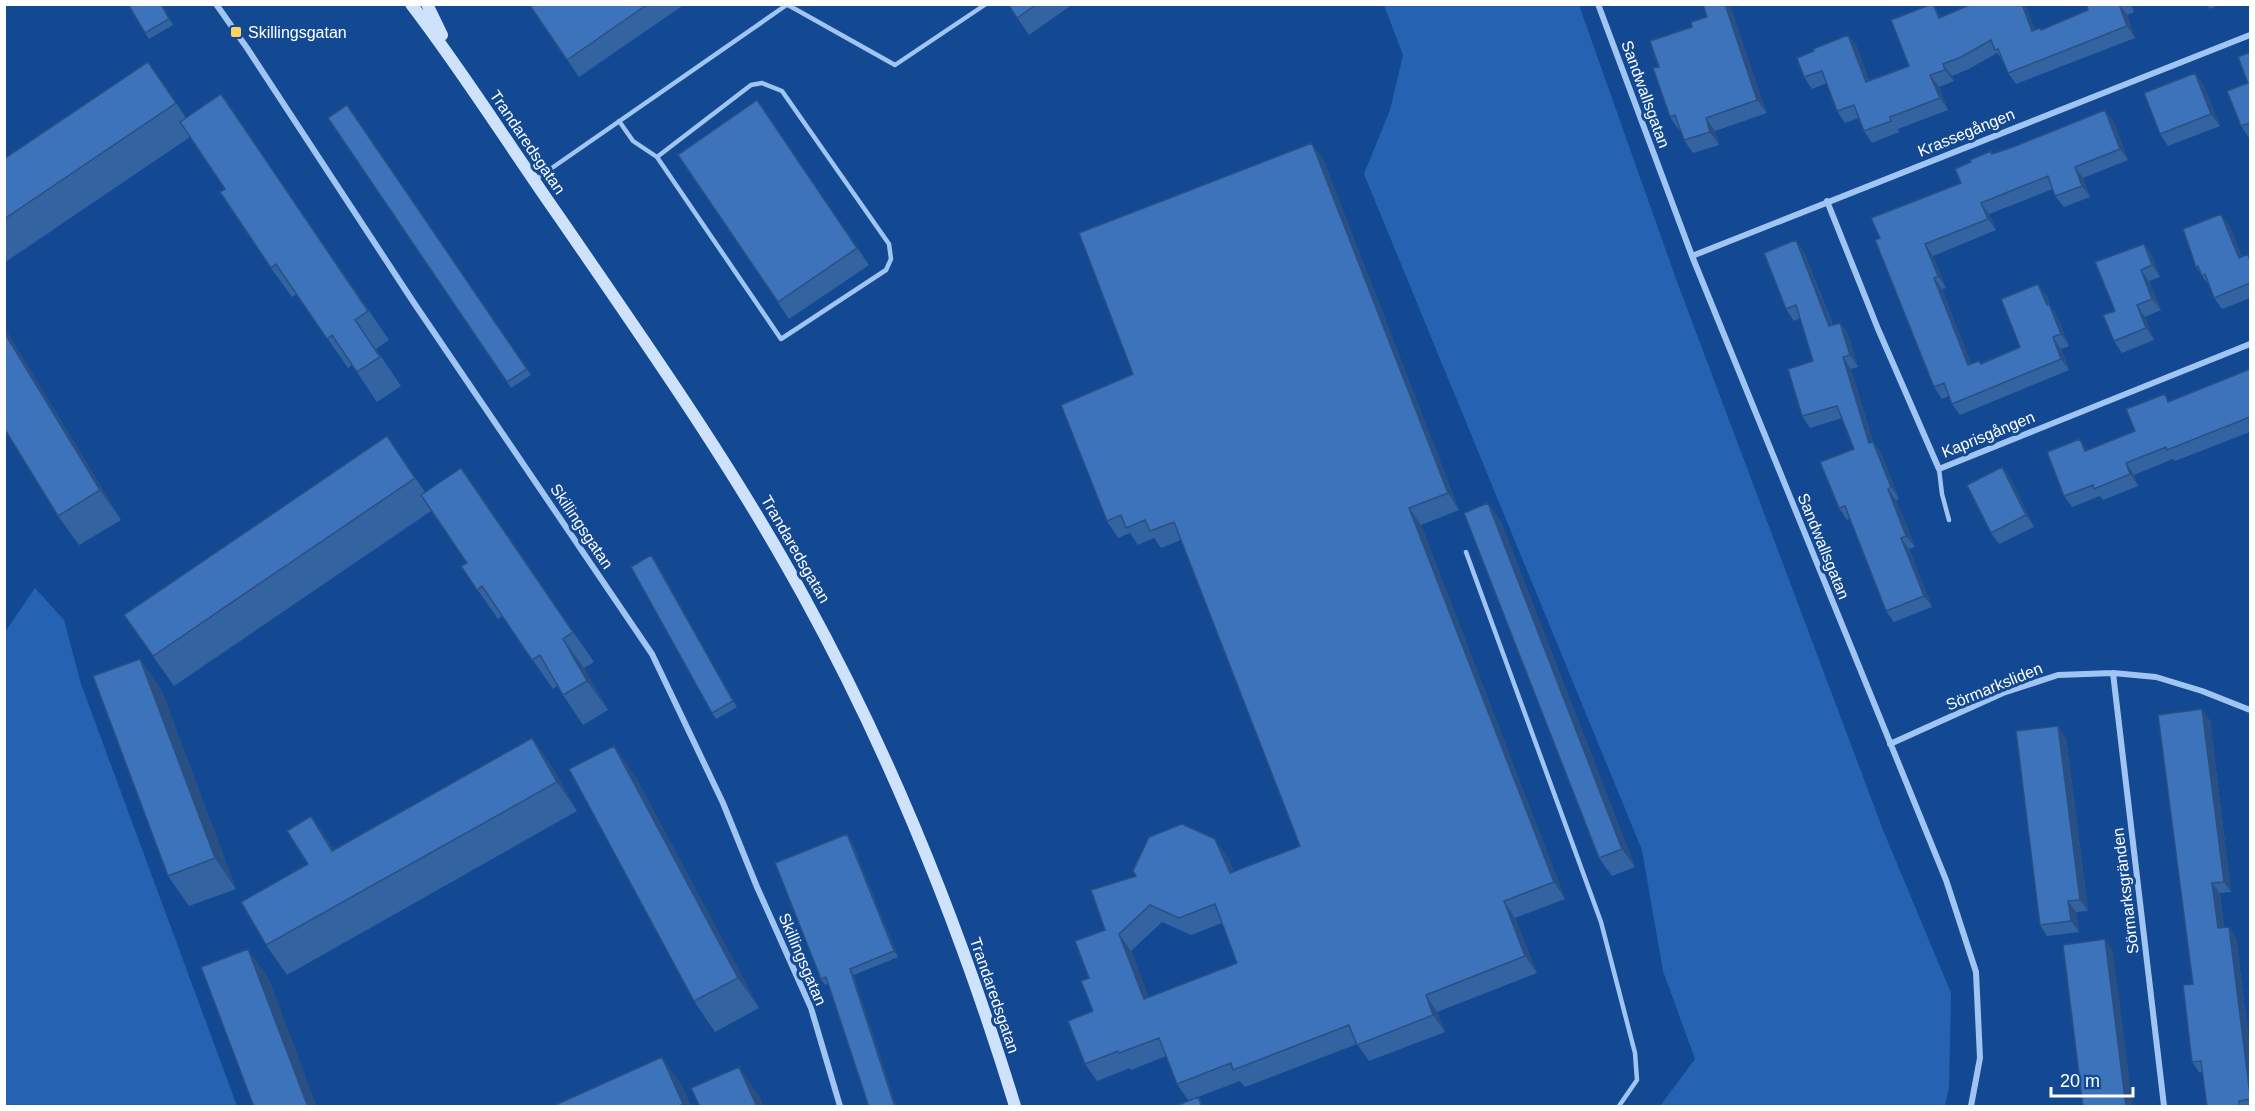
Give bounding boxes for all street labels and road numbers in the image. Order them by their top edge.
street label: Sandwallsgatan [1618,38,1673,150]
street label: Trandaredsgatan [487,87,569,197]
street label: Krassegången [1915,105,2017,160]
street label: Kaprisgången [1939,408,2037,461]
street label: Skillingsgatan [547,481,616,572]
street label: Sandwallsgatan [1794,491,1853,602]
street label: Trandaredsgatan [758,492,833,606]
street label: Sörmarksliden [1944,659,2045,713]
street label: Sörmarksgränden [2109,827,2142,955]
street label: Skillingsgatan [775,910,830,1008]
street label: Trandaredsgatan [967,935,1022,1055]

